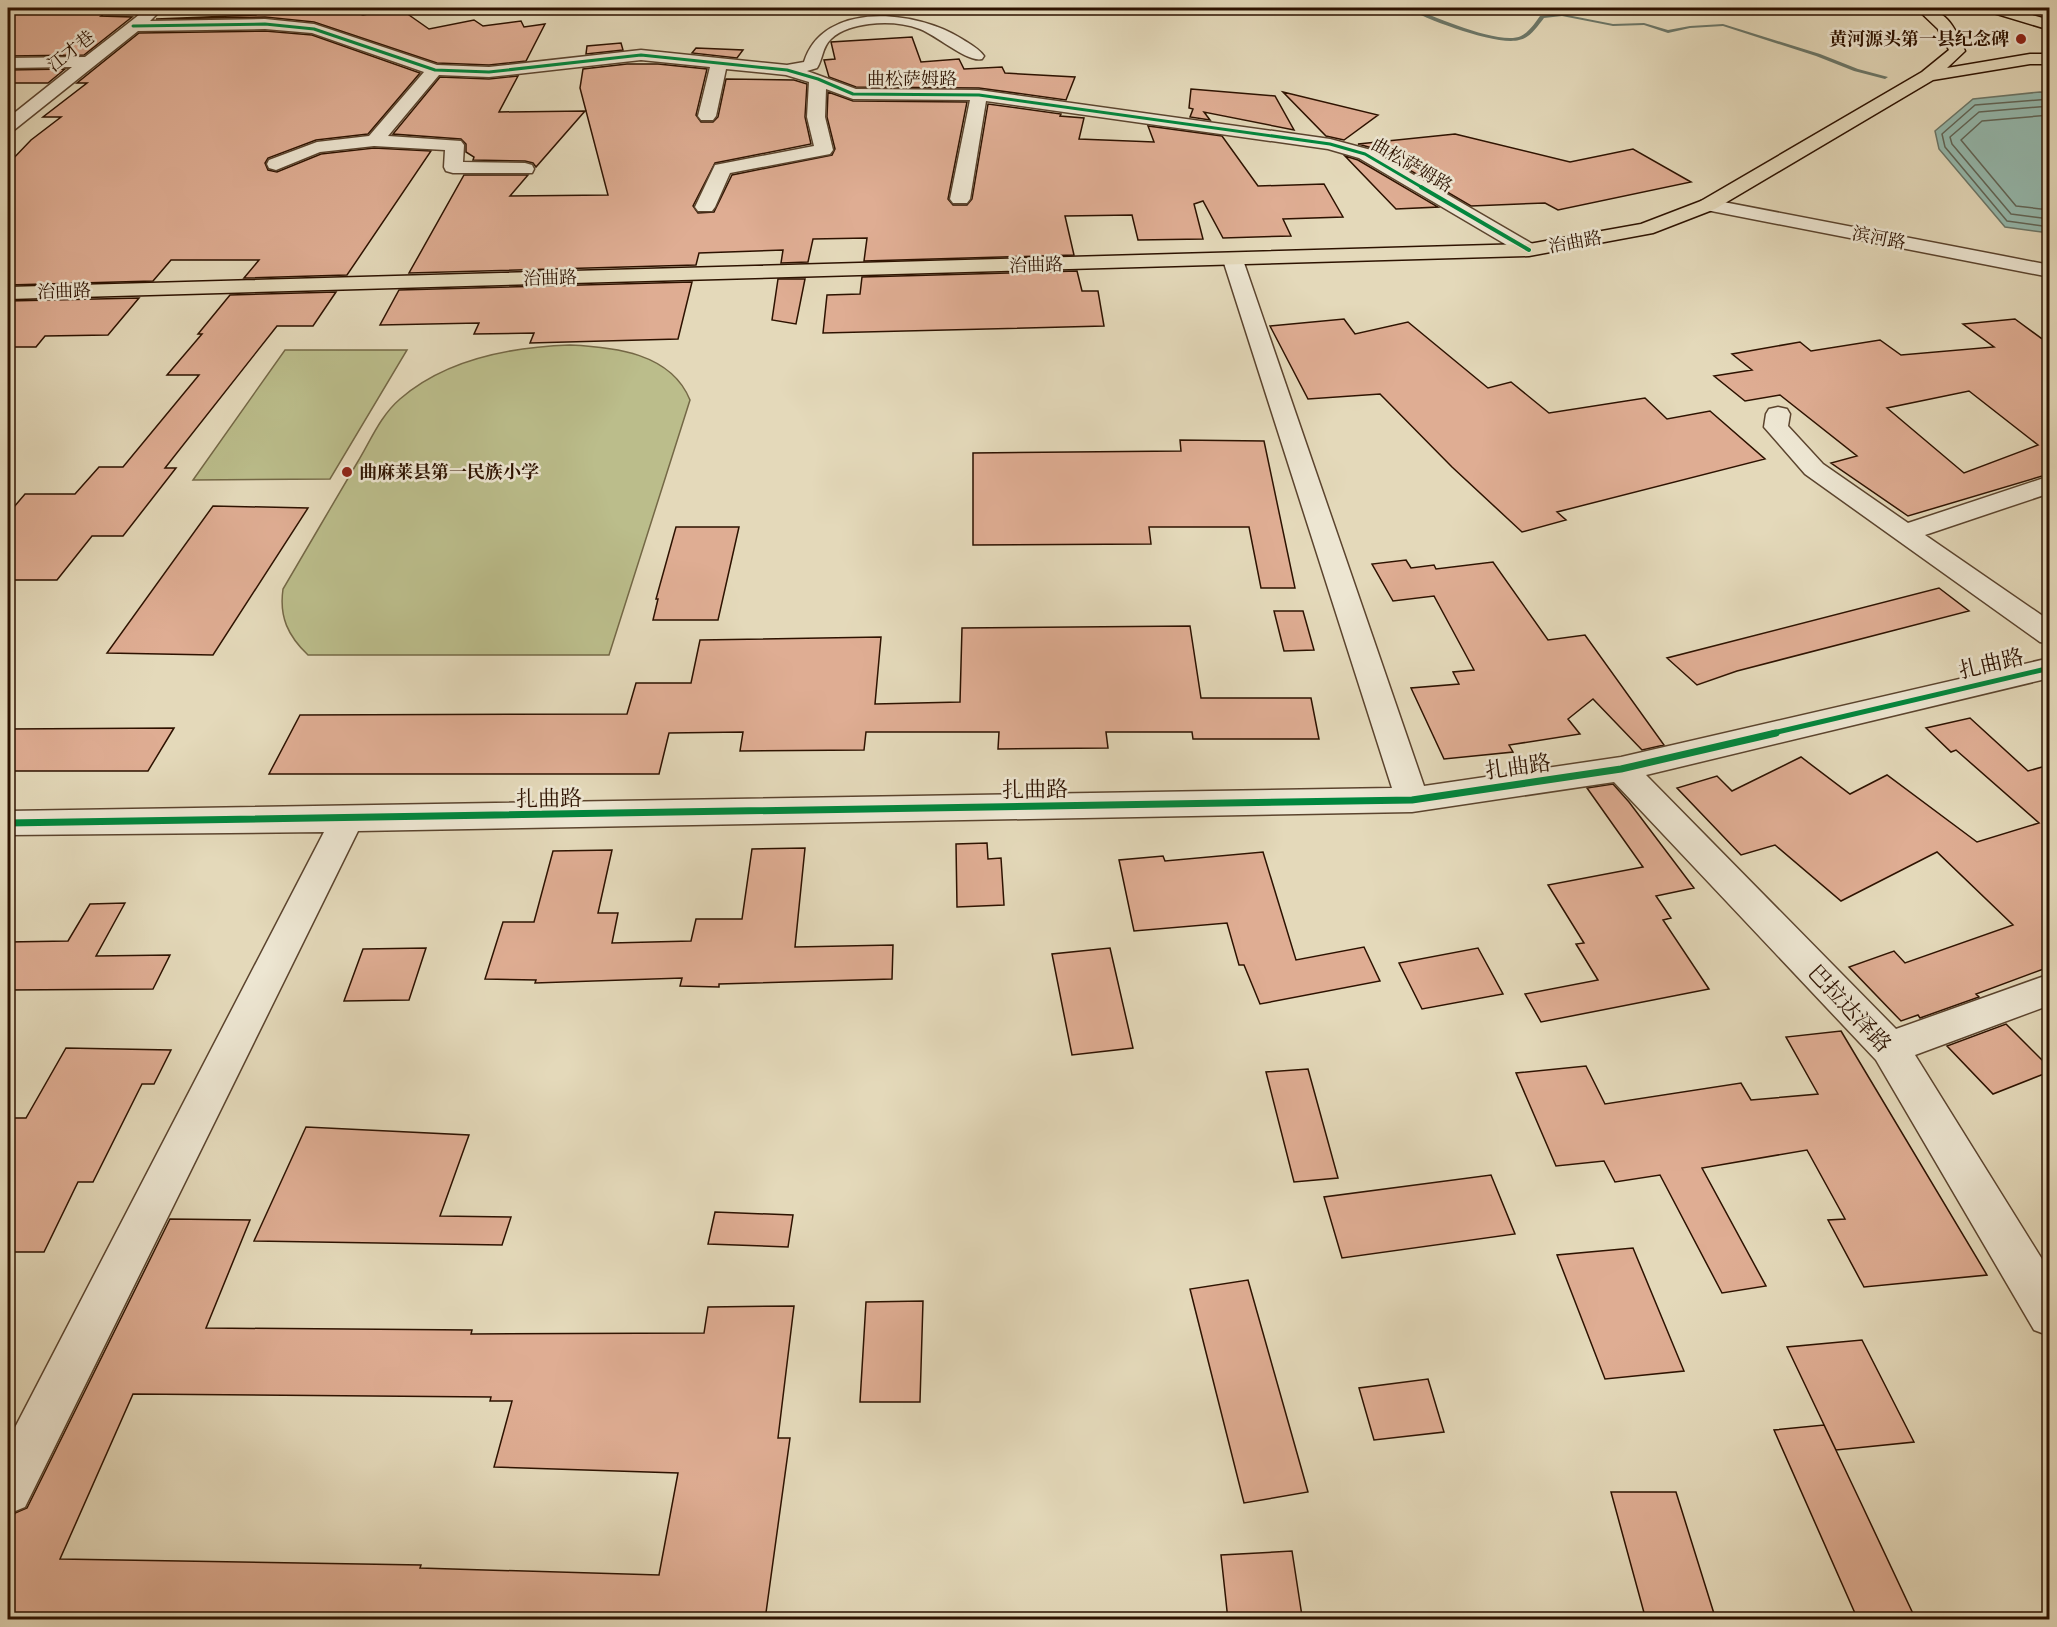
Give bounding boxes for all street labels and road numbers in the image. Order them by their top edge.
street label: 江才巷 [43,26,102,79]
street label: 曲松萨姆路 [867,68,957,94]
street label: 曲松萨姆路 [1366,133,1456,200]
street label: 滨河路 [1850,222,1908,258]
street label: 治曲路 [1547,226,1604,261]
street label: 治曲路 [1009,253,1064,281]
street label: 治曲路 [523,266,578,294]
street label: 治曲路 [37,279,92,307]
street label: 扎曲路 [1956,643,2027,689]
street label: 扎曲路 [1484,749,1553,789]
street label: 扎曲路 [1002,775,1068,809]
street label: 扎曲路 [516,784,582,818]
street label: 巴拉达泽路 [1799,959,1897,1061]

